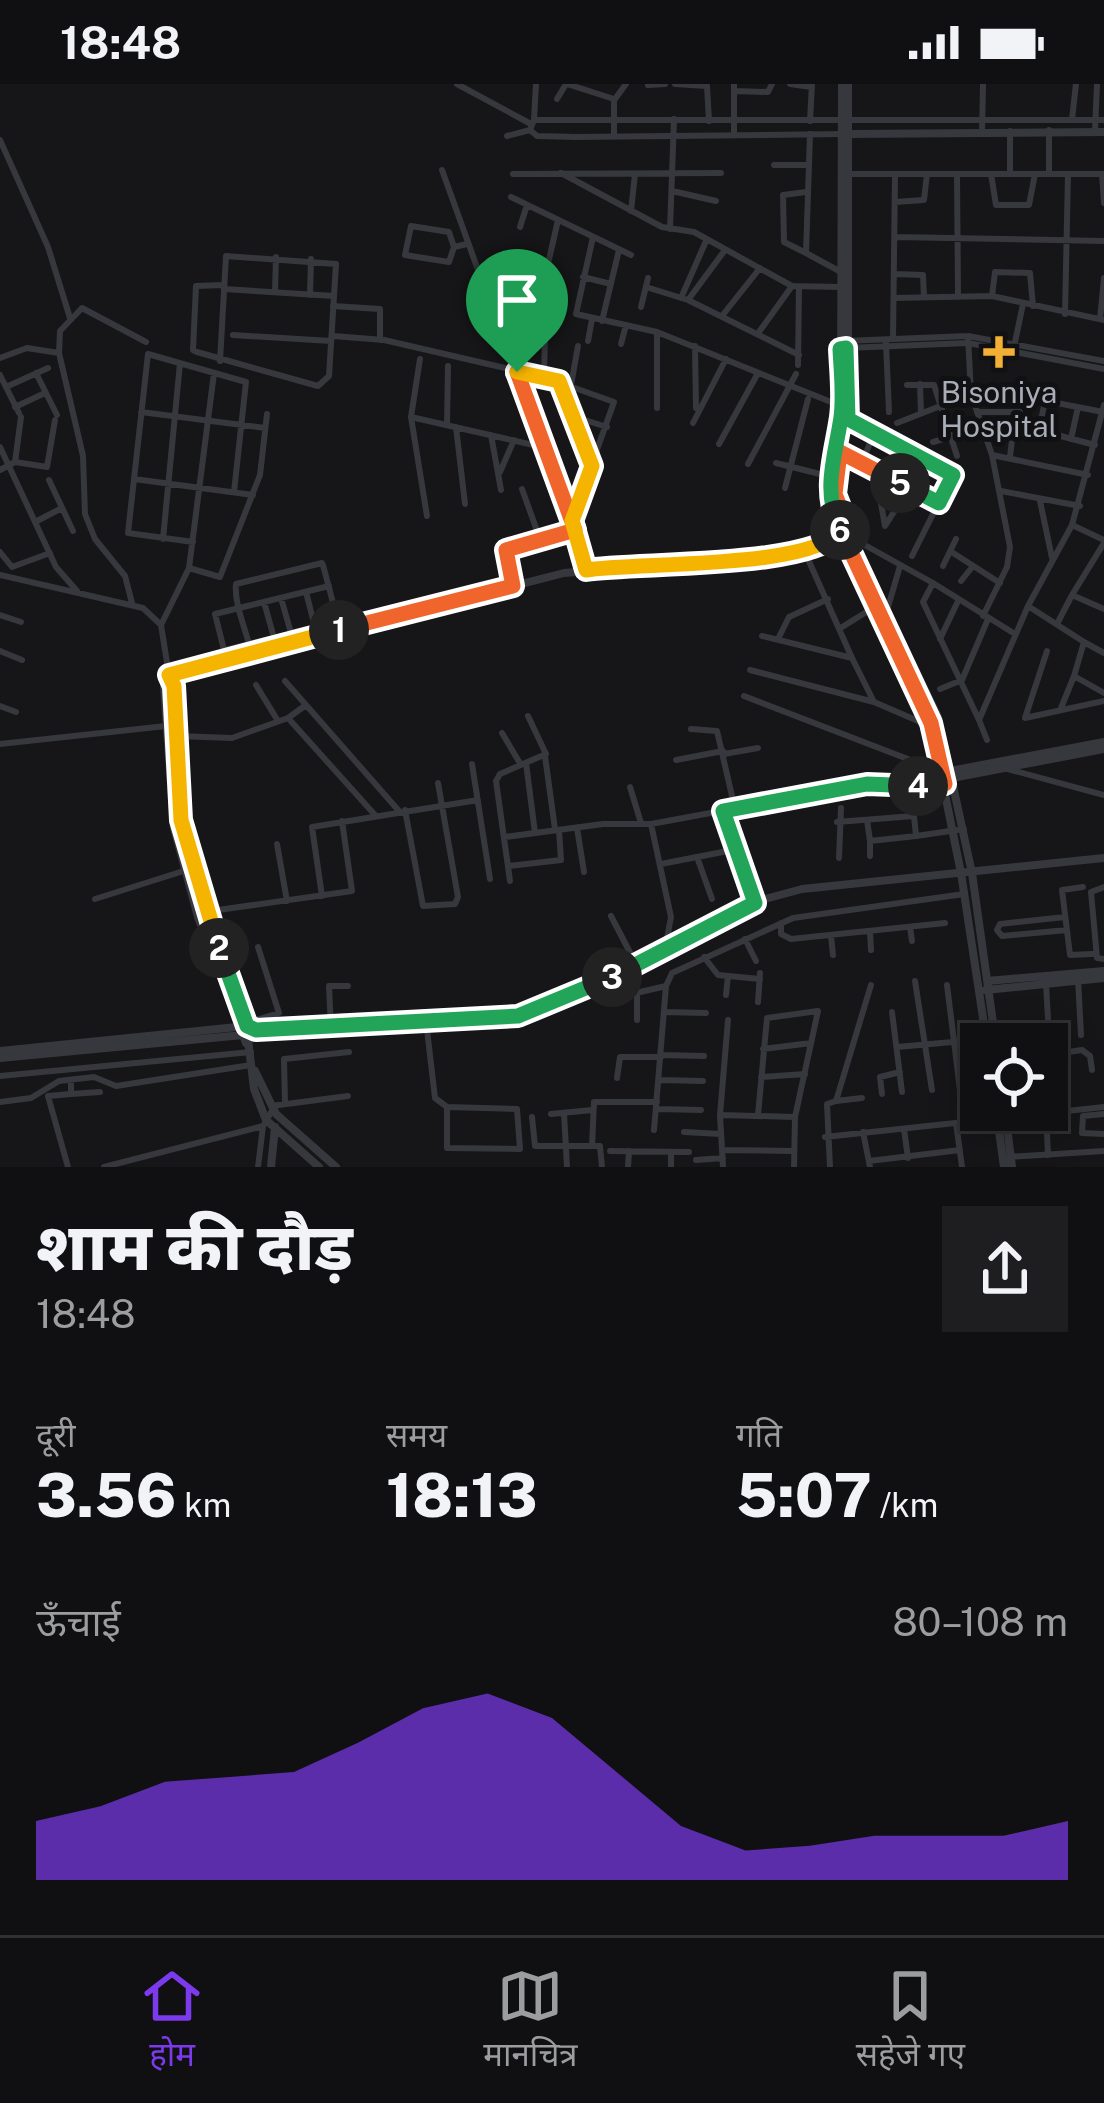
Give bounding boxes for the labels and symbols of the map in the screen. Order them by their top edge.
pin [466,249,568,372]
marker: Bisoniya Hospital [983,336,1015,368]
place label: Bisoniya Hospital [940,374,1058,444]
pin: 5 [870,453,930,513]
pin: 6 [810,500,870,560]
pin: 1 [309,600,369,660]
pin: 4 [888,756,948,816]
pin: 2 [189,918,249,978]
pin: 3 [582,947,642,1007]

